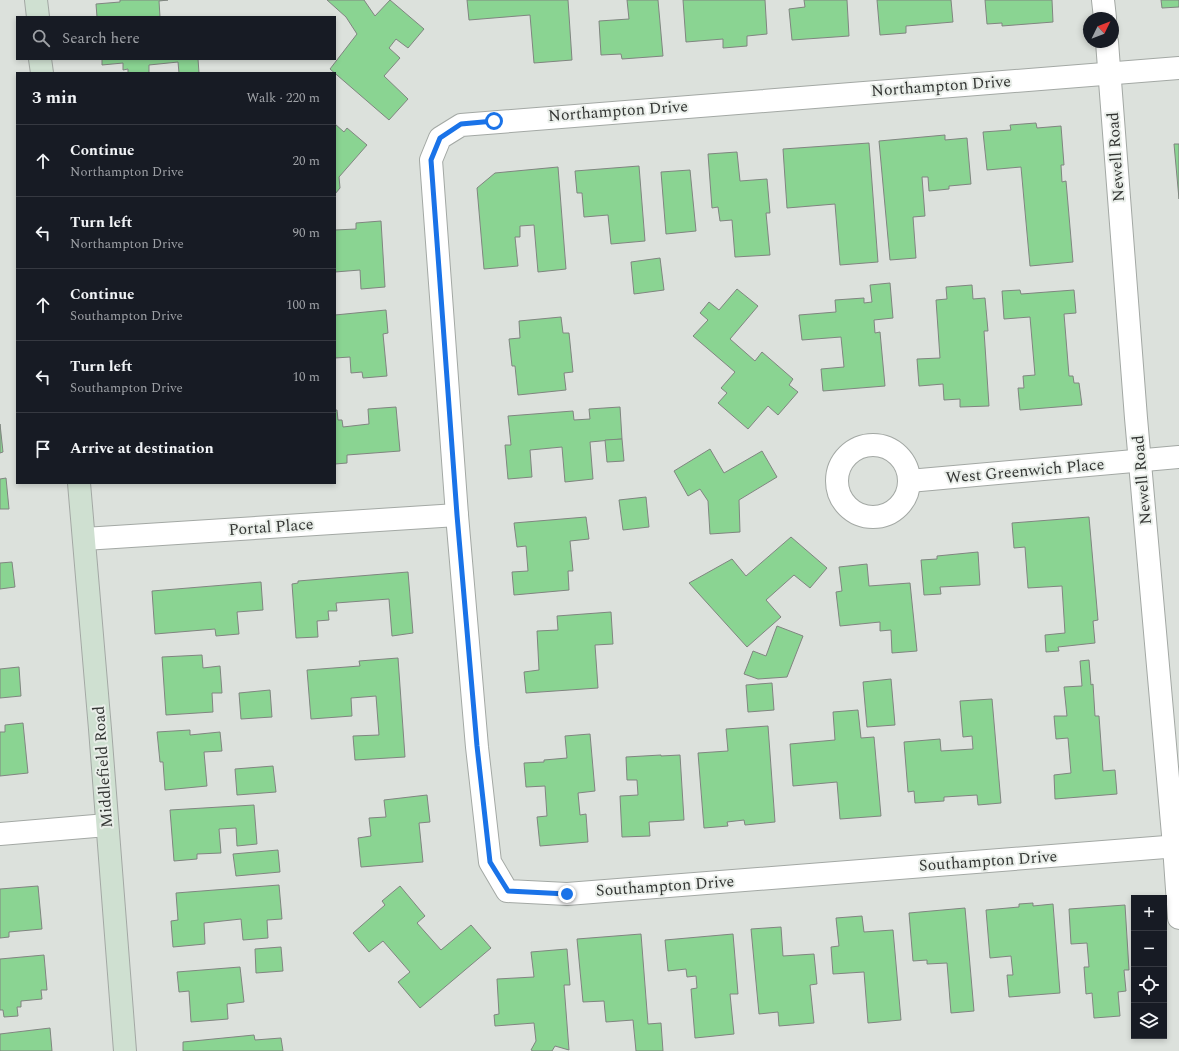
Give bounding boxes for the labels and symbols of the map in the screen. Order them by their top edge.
north arrow [1083,12,1119,48]
street label: Northampton Drive [870,69,1012,103]
street label: Northampton Drive [547,94,689,128]
street label: Newell Road [1101,111,1131,203]
route start [485,112,503,130]
street label: Newell Road [1126,434,1158,526]
street label: West Greenwich Place [945,452,1105,490]
street label: Portal Place [228,512,314,542]
street label: Middlefield Road [87,705,119,829]
street label: Southampton Drive [918,844,1058,878]
street label: Southampton Drive [595,869,735,903]
route end [558,885,576,903]

